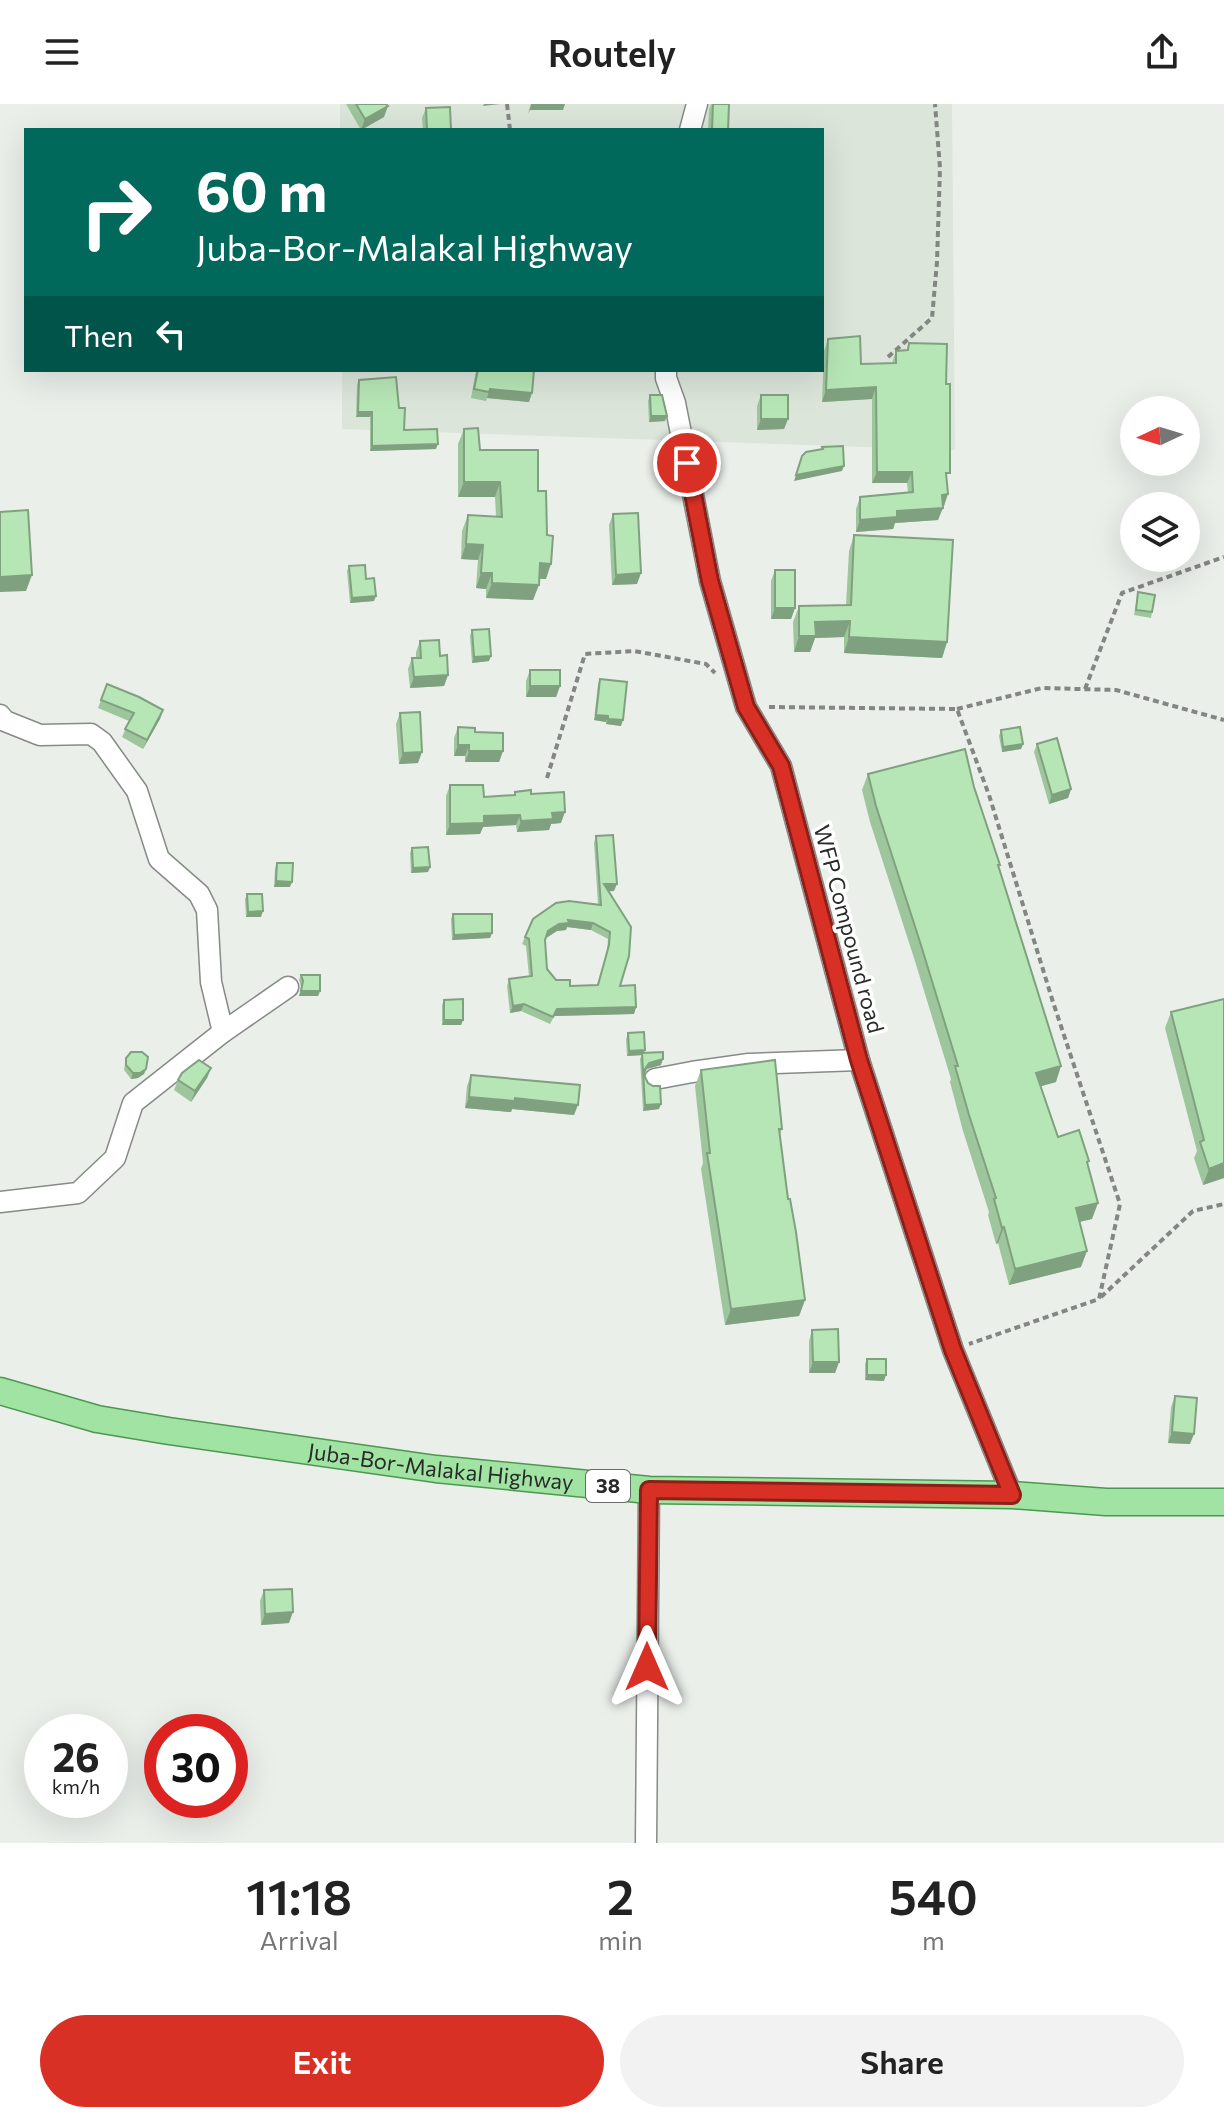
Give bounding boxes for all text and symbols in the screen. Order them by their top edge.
icon: menu [40,30,84,74]
text: Routely [548,30,676,74]
icon: share [1140,30,1184,74]
text: 60 m [196,155,327,224]
icon: right [64,160,168,264]
text: Juba-Bor-Malakal Highway [196,224,633,268]
icon: left [149,312,193,356]
text: Then [64,316,133,353]
north arrow [1120,396,1200,476]
map controls [1120,396,1200,572]
pin [653,429,721,497]
icon: arrive [665,441,709,485]
button: layers [1120,492,1200,572]
street label: WFP Compound road [809,822,890,1036]
street label: Juba-Bor-Malakal Highway [306,1437,575,1495]
road number: 38 [586,1470,630,1502]
position arrow [605,1625,689,1709]
speed limit sign: 30 [144,1714,248,1818]
text: 26 [52,1731,100,1780]
text: km/h [52,1774,100,1798]
text: 11:18 [246,1866,352,1925]
text: 2 [607,1866,634,1925]
text: 540 [889,1866,978,1925]
text: Arrival [260,1924,339,1955]
text: min [598,1924,643,1955]
text: m [922,1924,945,1955]
button: Exit [40,2015,604,2107]
button: Share [620,2015,1184,2107]

